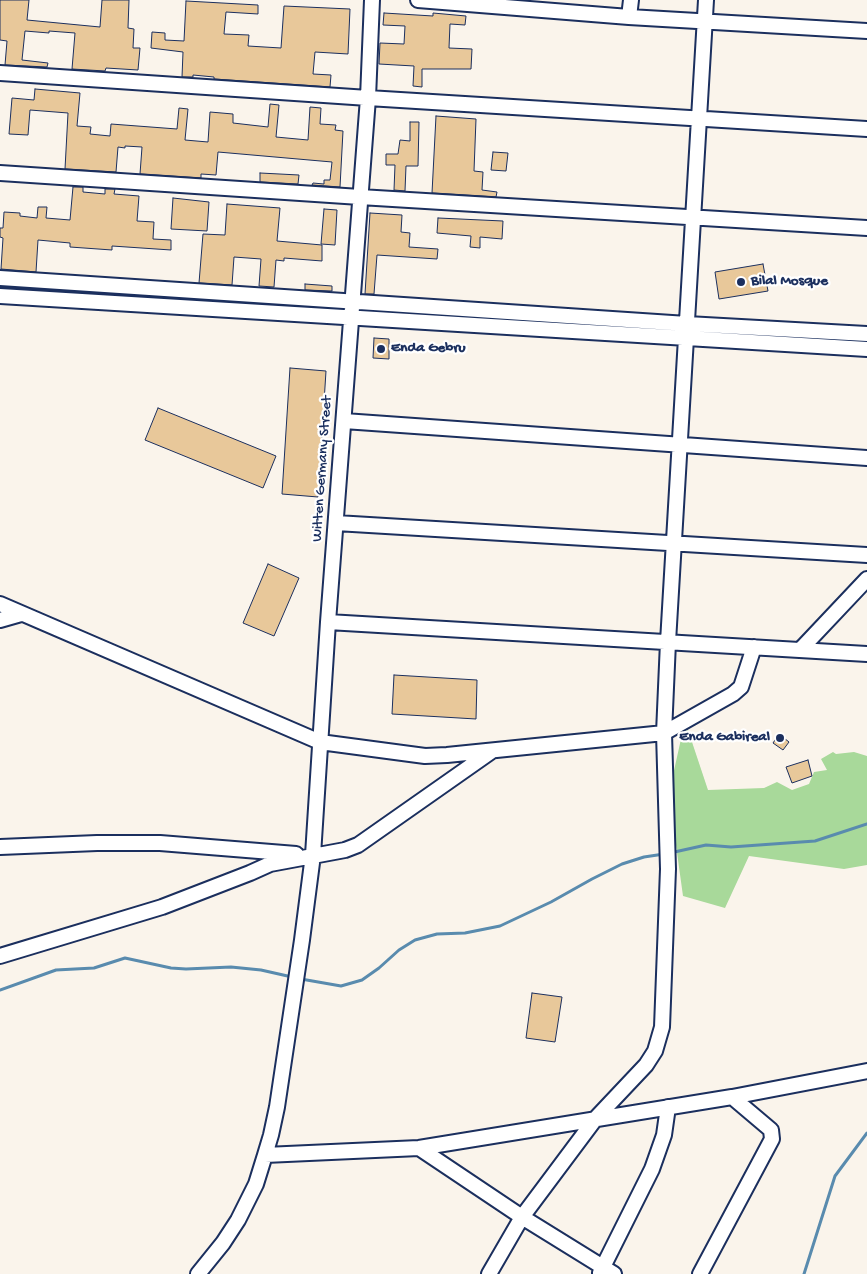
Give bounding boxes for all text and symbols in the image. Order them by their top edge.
place label: Bilal Mosque [751,273,828,291]
marker: Bilal Mosque [735,276,747,288]
place label: Enda Gebru [391,340,466,358]
marker: Enda Gebru [375,343,387,355]
street label: Witten Germany Street [309,395,337,543]
place label: Enda Gabireal [679,729,770,747]
marker: Enda Gabireal [774,732,786,744]

